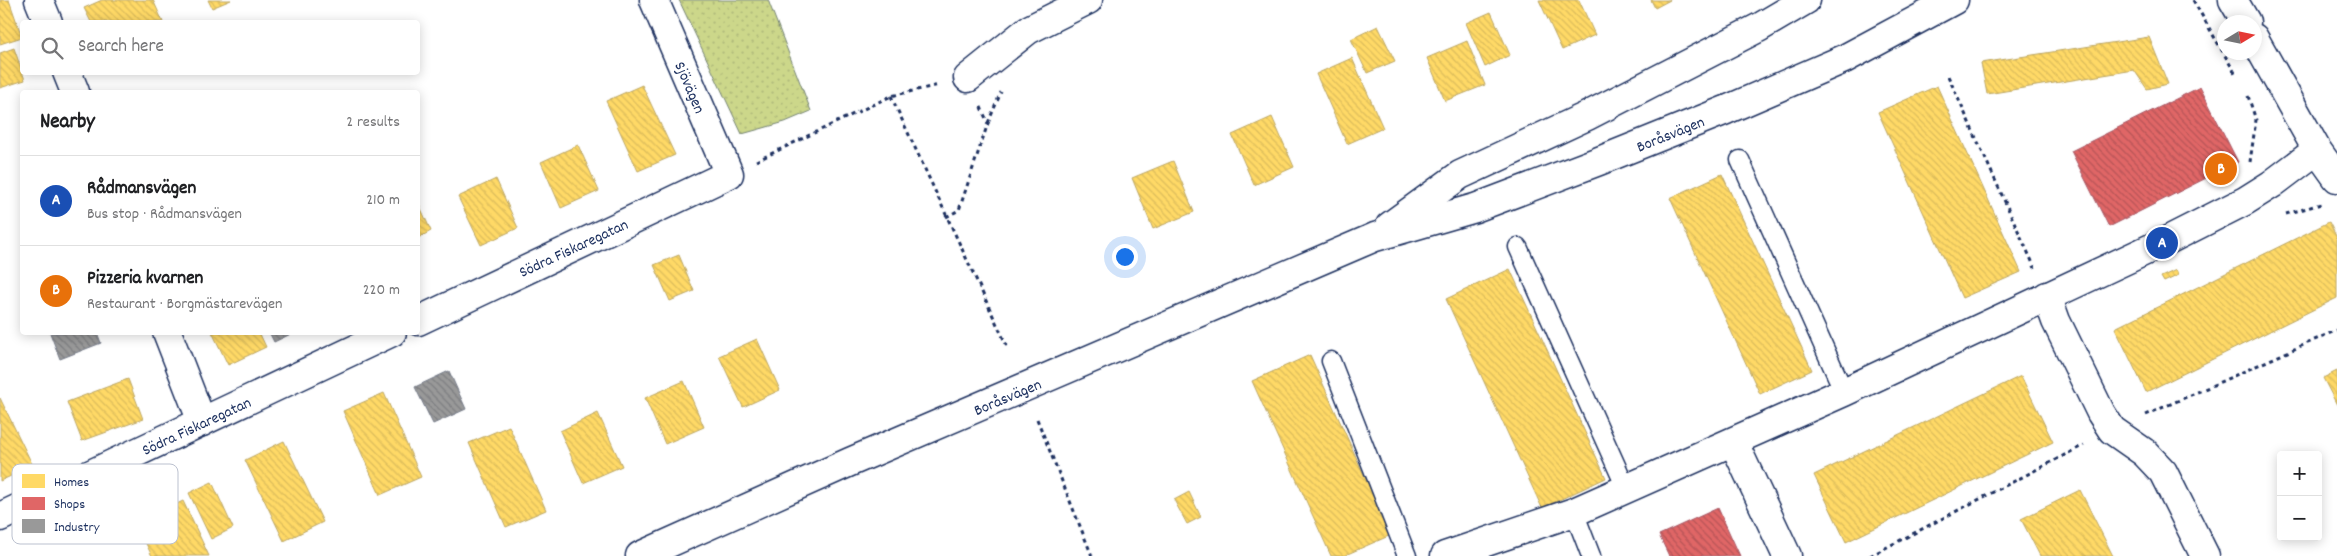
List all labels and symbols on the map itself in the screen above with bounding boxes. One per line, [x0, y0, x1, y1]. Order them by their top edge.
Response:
north arrow [2217, 15, 2262, 60]
street label: Sjövägen [667, 58, 710, 118]
street label: Boråsvägen [1633, 111, 1708, 159]
pin: B [2205, 150, 2237, 188]
street label: Södra Fiskaregatan [516, 214, 632, 285]
pin: A [2146, 224, 2178, 262]
your location [1112, 244, 1138, 270]
street label: Boråsvägen [971, 374, 1045, 423]
street label: Södra Fiskaregatan [139, 392, 255, 463]
legend [12, 464, 178, 544]
text: Homes [54, 473, 89, 493]
text: Shops [54, 495, 85, 515]
text: Industry [54, 518, 100, 538]

